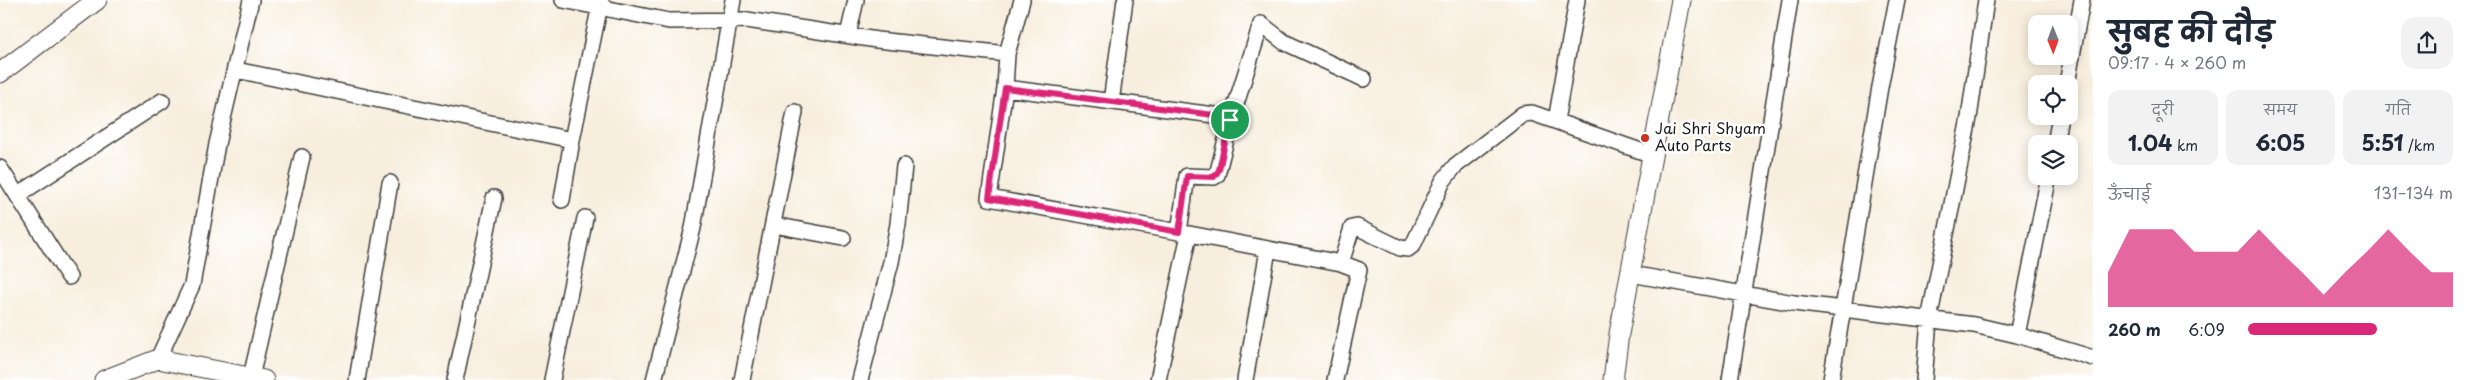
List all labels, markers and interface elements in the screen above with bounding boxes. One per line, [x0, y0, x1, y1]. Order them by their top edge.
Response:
text: सुबह की दौड़ [2108, 9, 2274, 52]
north arrow [2028, 15, 2078, 65]
map controls [2028, 15, 2078, 185]
button: share [2401, 17, 2453, 69]
text: 09:17 · 4 × 260 m [2108, 50, 2246, 74]
button: locate [2028, 75, 2078, 125]
pin [1209, 99, 1251, 141]
text: दूरी [2152, 99, 2174, 120]
text: समय [2264, 99, 2297, 120]
text: गति [2385, 99, 2411, 120]
icon: arrive [1216, 106, 1244, 134]
place label: Jai Shri Shyam Auto Parts [1655, 116, 1766, 156]
text: 1.04 [2128, 126, 2172, 158]
text: 6:05 [2256, 126, 2305, 158]
text: 5:51 [2361, 126, 2404, 158]
marker: Jai Shri Shyam Auto Parts [1639, 132, 1651, 144]
button: layers [2028, 135, 2078, 185]
text: km [2172, 135, 2198, 156]
text: /km [2404, 135, 2435, 156]
text: 131–134 m [2374, 180, 2453, 204]
text: ऊँचाई [2108, 181, 2151, 205]
text: 260 m [2108, 317, 2161, 341]
text: 6:09 [2188, 317, 2225, 341]

